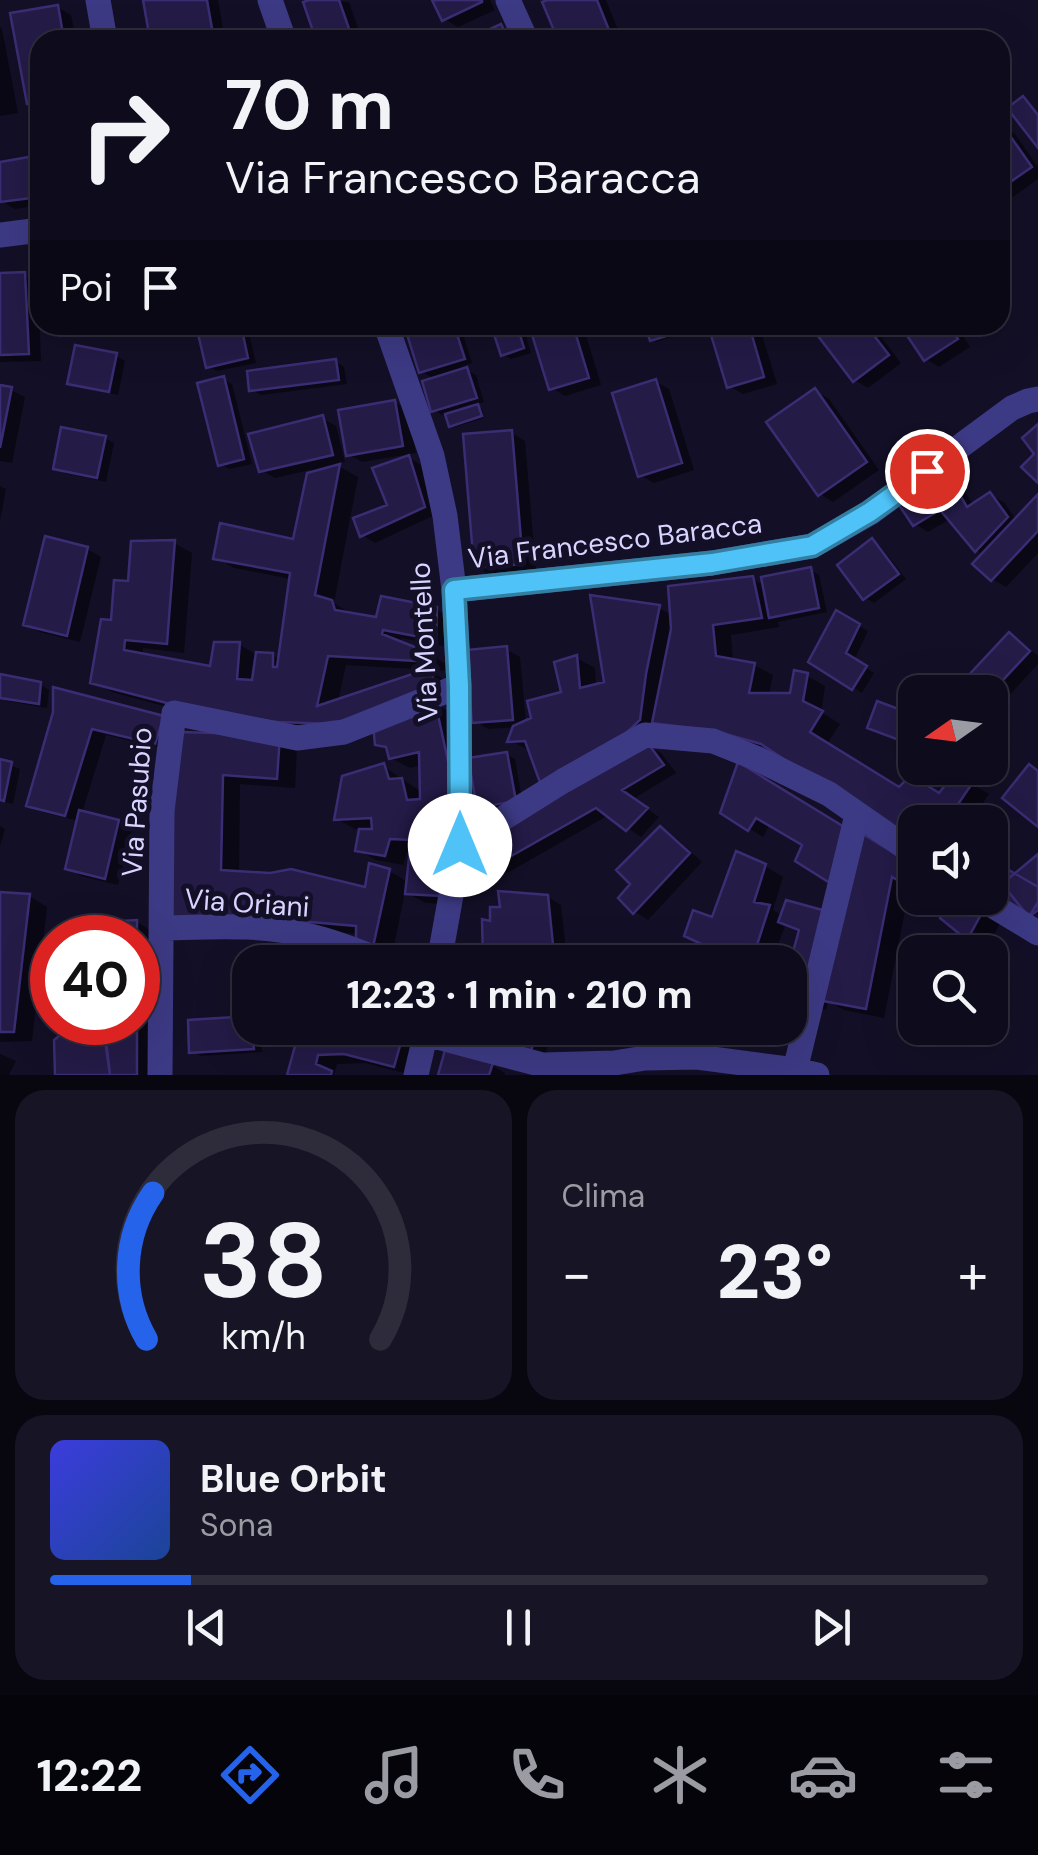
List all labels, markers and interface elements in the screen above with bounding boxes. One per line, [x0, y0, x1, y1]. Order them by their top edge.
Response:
text: 70 m [225, 60, 394, 151]
icon: right [60, 70, 190, 200]
text: Via Francesco Baracca [225, 148, 700, 207]
icon: arrive [133, 260, 188, 315]
text: Poi [60, 263, 113, 313]
pin [885, 429, 970, 514]
icon: arrive [900, 444, 955, 499]
street label: Via Francesco Baracca [466, 505, 764, 577]
street label: Via Montello [401, 561, 447, 723]
north arrow [898, 675, 1008, 785]
map controls [898, 675, 1008, 1045]
street label: Via Pasubio [113, 726, 161, 878]
position arrow [408, 793, 512, 897]
button: sound [898, 805, 1008, 915]
street label: Via Oriani [183, 880, 311, 926]
speed limit sign: 40 [30, 915, 160, 1045]
button: search [898, 935, 1008, 1045]
text: 12:23 · 1 min · 210 m [346, 970, 693, 1020]
text: Clima [562, 1175, 645, 1217]
text: 38 [199, 1194, 328, 1329]
text: 23° [717, 1224, 833, 1321]
text: − [562, 1238, 592, 1310]
text: + [958, 1238, 988, 1310]
text: km/h [221, 1314, 305, 1360]
text: Blue Orbit [200, 1454, 387, 1504]
text: Sona [200, 1504, 273, 1546]
icon: previous [179, 1600, 234, 1655]
icon: pause [491, 1600, 546, 1655]
icon: next [804, 1600, 859, 1655]
icon: directions [215, 1740, 285, 1810]
icon: music [359, 1740, 429, 1810]
icon: phone [502, 1740, 572, 1810]
icon: climate [645, 1740, 715, 1810]
icon: car [788, 1740, 858, 1810]
icon: filters [931, 1740, 1001, 1810]
text: 12:22 [37, 1746, 142, 1805]

